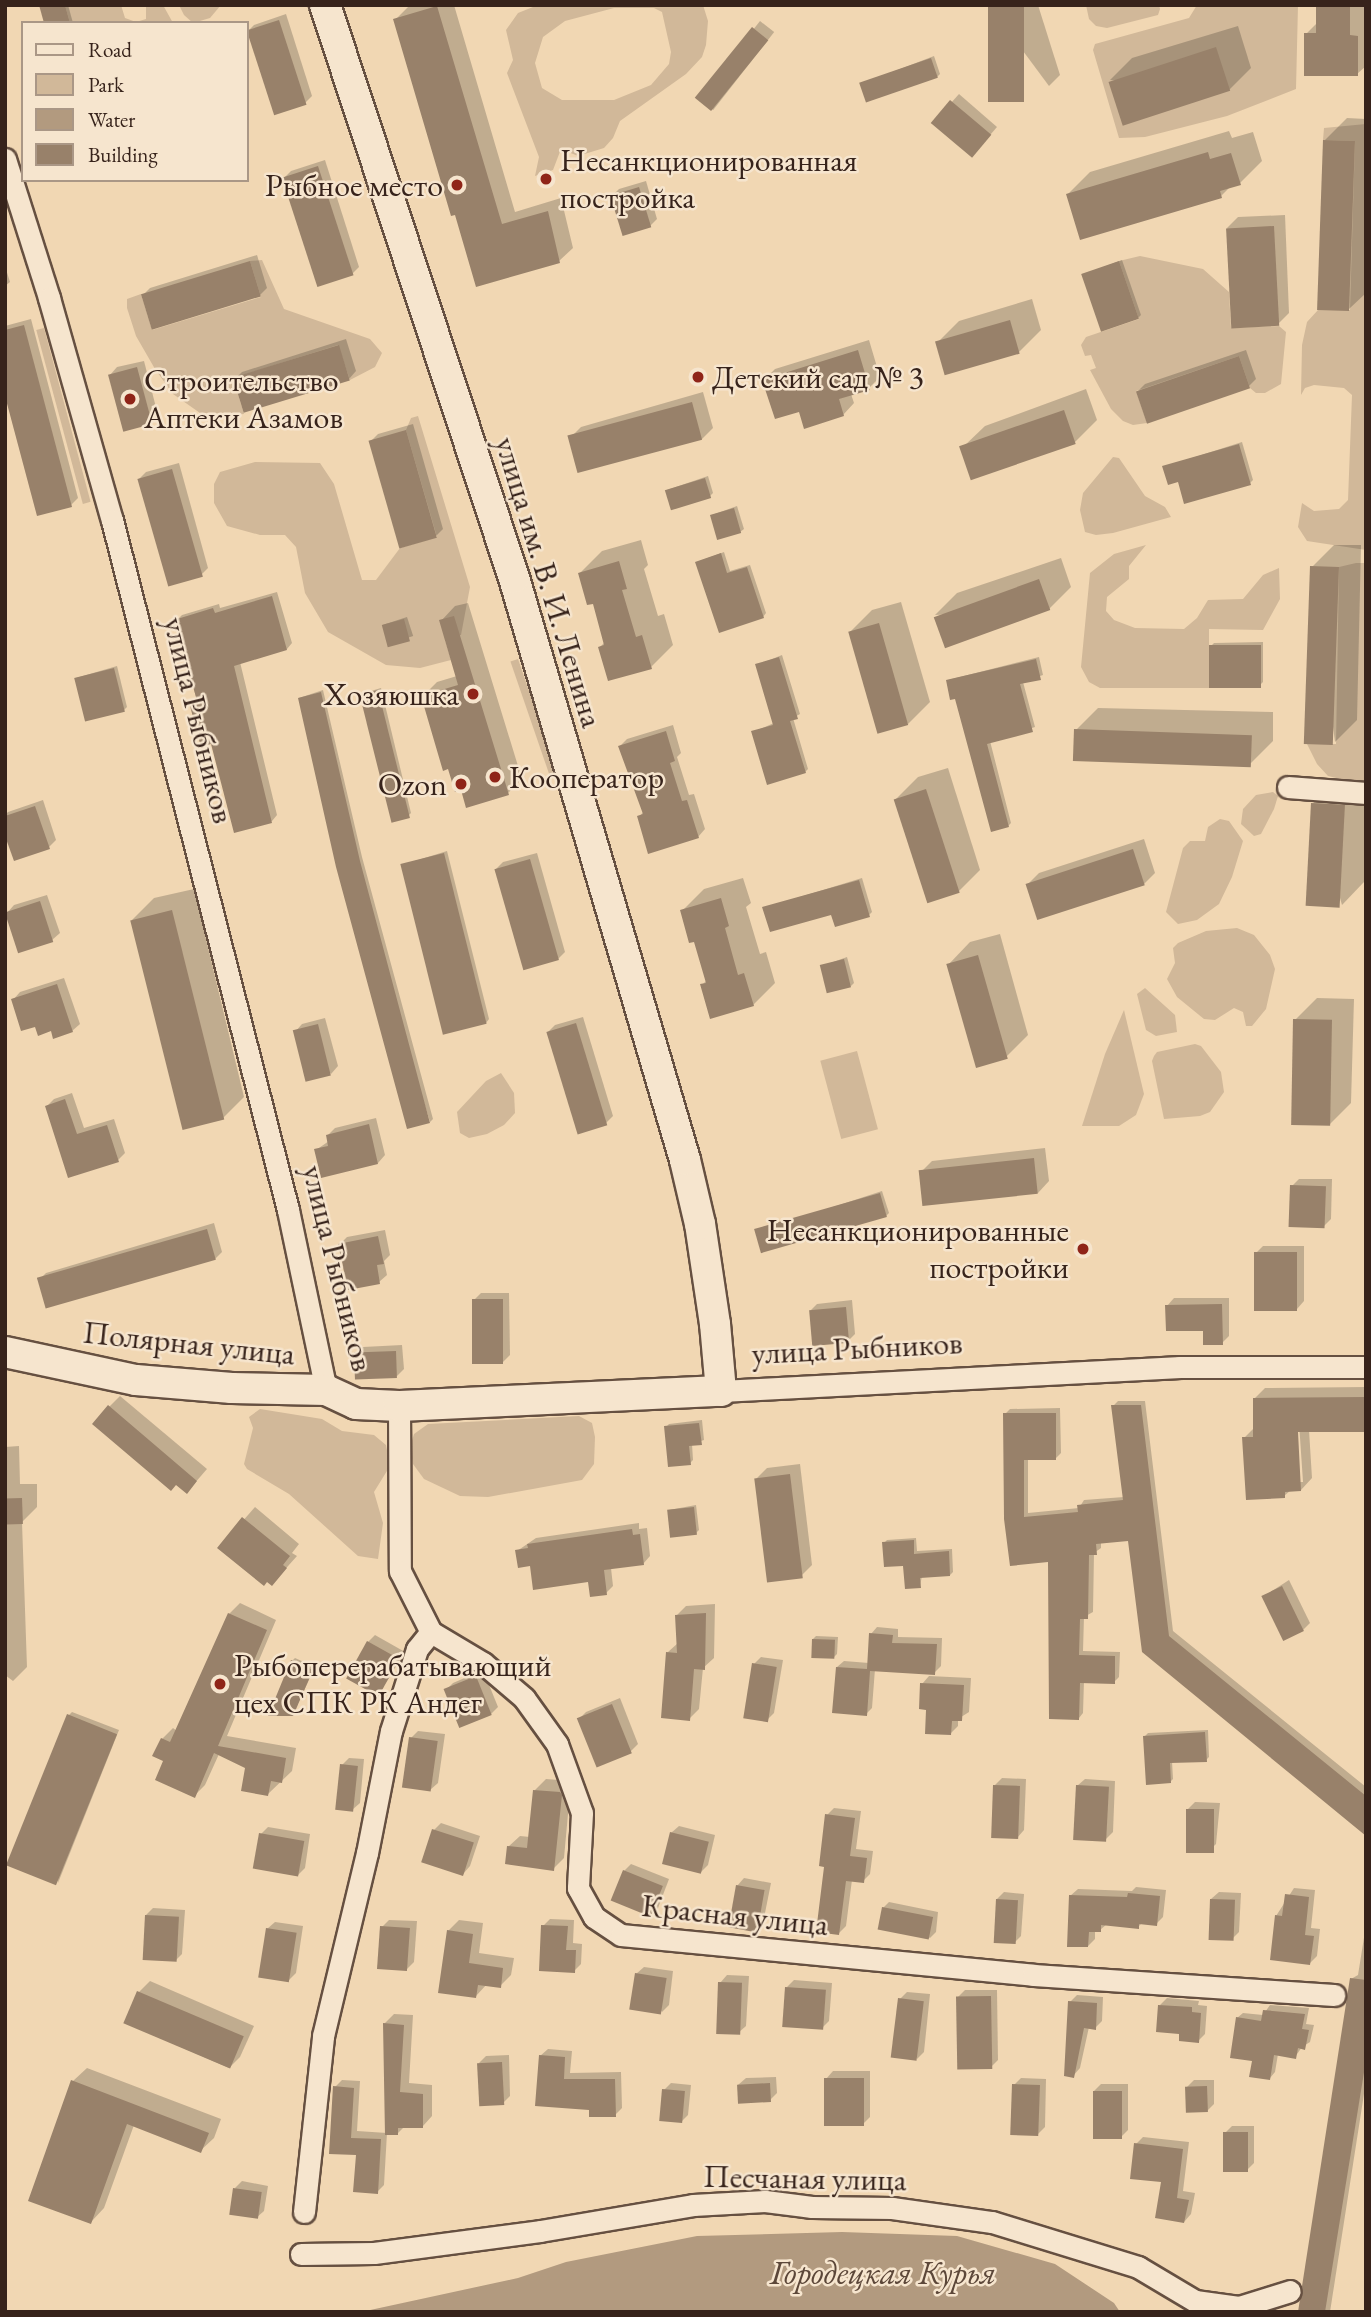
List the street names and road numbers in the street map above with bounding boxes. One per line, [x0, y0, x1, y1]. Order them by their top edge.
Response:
street label: улица им. В. И. Ленина [486, 432, 612, 732]
street label: улица Рыбников [155, 613, 243, 827]
street label: улица Рыбников [294, 1161, 382, 1375]
street label: Полярная улица [81, 1313, 297, 1373]
street label: улица Рыбников [751, 1323, 963, 1373]
street label: Красная улица [640, 1886, 830, 1944]
street label: Песчаная улица [703, 2157, 907, 2199]

